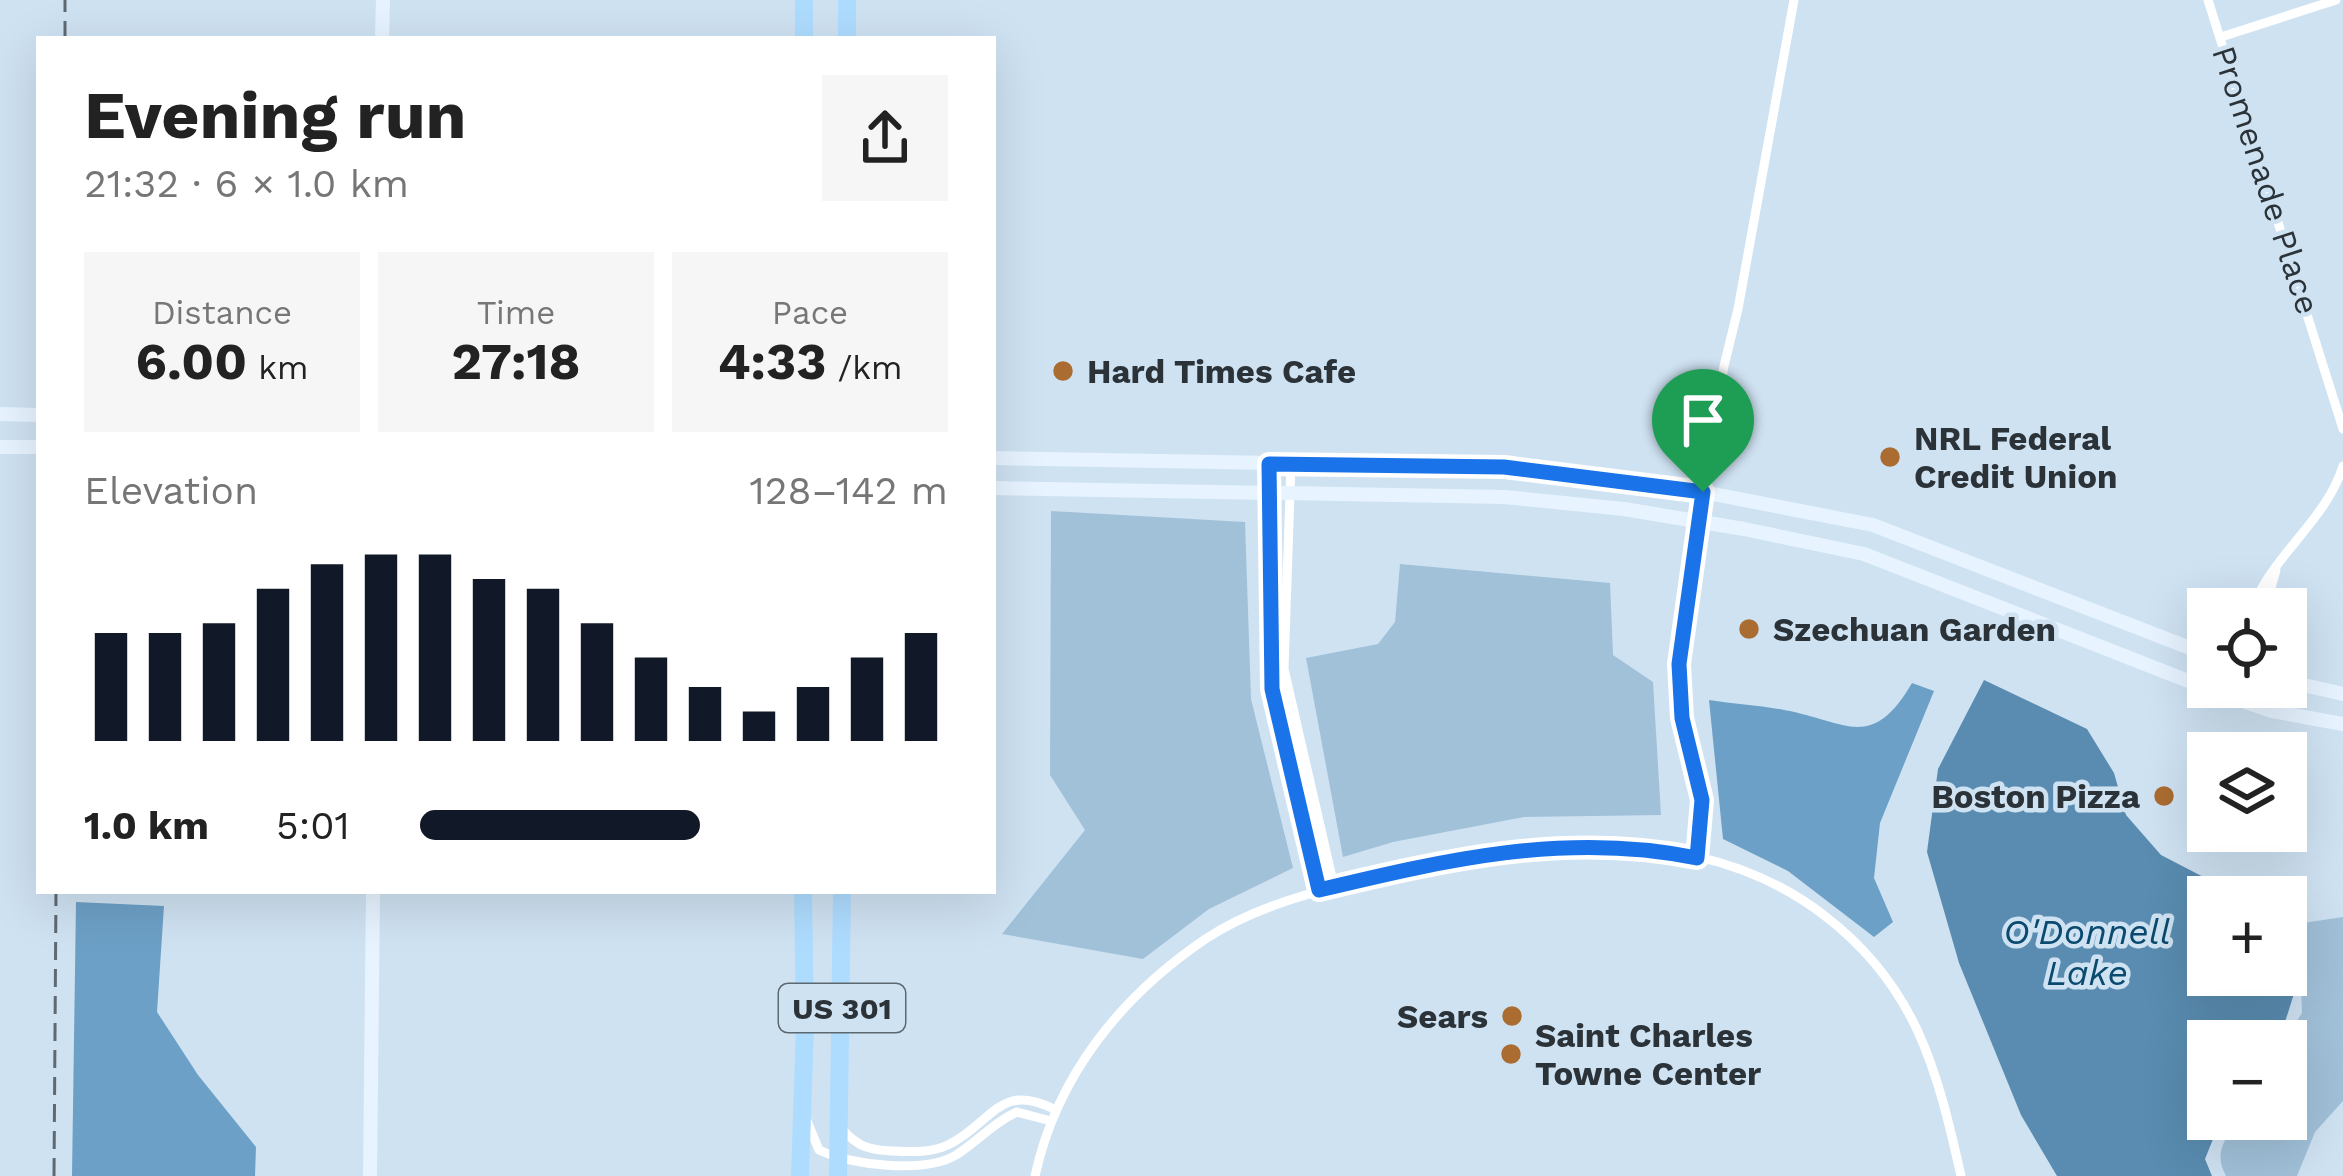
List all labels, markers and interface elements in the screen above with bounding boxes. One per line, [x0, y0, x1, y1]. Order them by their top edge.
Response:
street label: Promenade Place [2204, 41, 2328, 319]
button: share [822, 75, 948, 201]
text: Evening run [84, 77, 466, 154]
text: 21:32 · 6 × 1.0 km [84, 161, 409, 206]
text: Distance [152, 293, 292, 332]
text: Time [477, 293, 555, 332]
text: Pace [772, 293, 848, 332]
text: 6.00 [136, 332, 247, 391]
text: 27:18 [452, 332, 580, 391]
text: 4:33 [718, 332, 827, 391]
text: km [247, 348, 308, 387]
text: /km [827, 348, 902, 387]
place label: Hard Times Cafe [1087, 352, 1356, 391]
marker: Hard Times Cafe [1050, 358, 1076, 384]
pin [1652, 369, 1754, 492]
icon: arrive [1670, 387, 1736, 453]
place label: NRL Federal Credit Union [1914, 419, 2117, 496]
marker: NRL Federal Credit Union [1877, 444, 1903, 470]
text: Elevation [84, 468, 258, 513]
text: 128–142 m [749, 468, 948, 513]
map controls [2187, 588, 2307, 1140]
button: locate [2187, 588, 2307, 708]
place label: Szechuan Garden [1773, 610, 2056, 649]
marker: Szechuan Garden [1736, 616, 1762, 642]
button: layers [2187, 732, 2307, 852]
place label: Boston Pizza [1931, 777, 2140, 816]
marker: Boston Pizza [2151, 783, 2177, 809]
text: 1.0 km [84, 803, 209, 848]
text: 5:01 [276, 803, 350, 848]
button: + [2187, 876, 2307, 996]
water label: O'Donnell Lake [2003, 911, 2171, 994]
road number: US 301 [779, 984, 905, 1032]
place label: Sears [1397, 997, 1488, 1036]
marker: Sears [1499, 1003, 1525, 1029]
place label: Saint Charles Towne Center [1535, 1016, 1761, 1093]
button: − [2187, 1020, 2307, 1140]
marker: Saint Charles Towne Center [1498, 1041, 1524, 1067]

